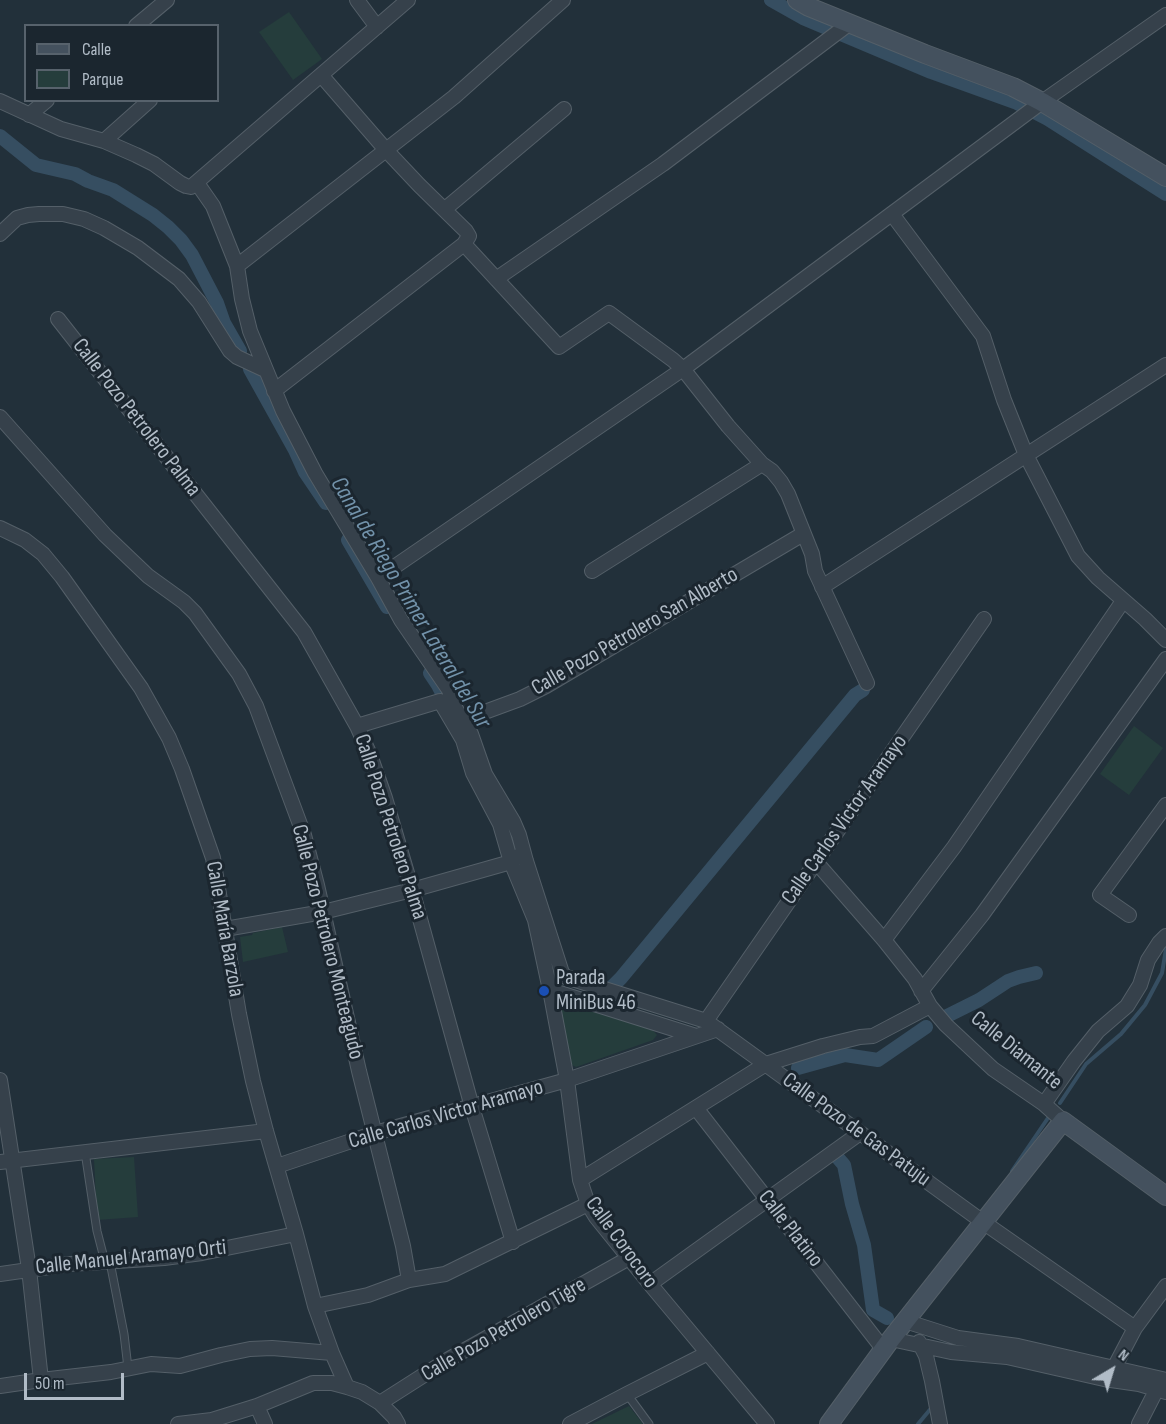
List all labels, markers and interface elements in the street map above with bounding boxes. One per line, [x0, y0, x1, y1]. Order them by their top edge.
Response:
legend [24, 24, 219, 102]
text: Calle [82, 39, 111, 60]
text: Parque [82, 69, 123, 90]
street label: Calle Pozo Petrolero Palma [66, 334, 206, 502]
water label: Canal de Riego Primer Lateral del Sur [323, 472, 497, 734]
street label: Calle Pozo Petrolero San Alberto [527, 562, 743, 702]
street label: Calle Carlos Victor Aramayo [776, 730, 914, 910]
street label: Calle Pozo Petrolero Palma [348, 731, 432, 923]
street label: Calle Pozo Petrolero Monteagudo [285, 822, 369, 1062]
street label: Calle María Barzola [199, 859, 249, 999]
place label: Parada MiniBus 46 [556, 965, 636, 1016]
marker: Parada MiniBus 46 [537, 984, 551, 998]
street label: Calle Diamante [965, 1006, 1067, 1096]
street label: Calle Pozo de Gas Patuju [777, 1067, 935, 1193]
street label: Calle Carlos Victor Aramayo [346, 1075, 546, 1155]
street label: Calle Platino [752, 1185, 828, 1273]
street label: Calle Corocoro [579, 1192, 663, 1294]
street label: Calle Manuel Aramayo Orti [34, 1235, 228, 1281]
street label: Calle Pozo Petrolero Tigre [417, 1272, 591, 1388]
north arrow [1082, 1340, 1142, 1400]
text: N [1114, 1345, 1133, 1366]
scale bar [27, 1361, 128, 1399]
text: 50 m [35, 1373, 65, 1394]

